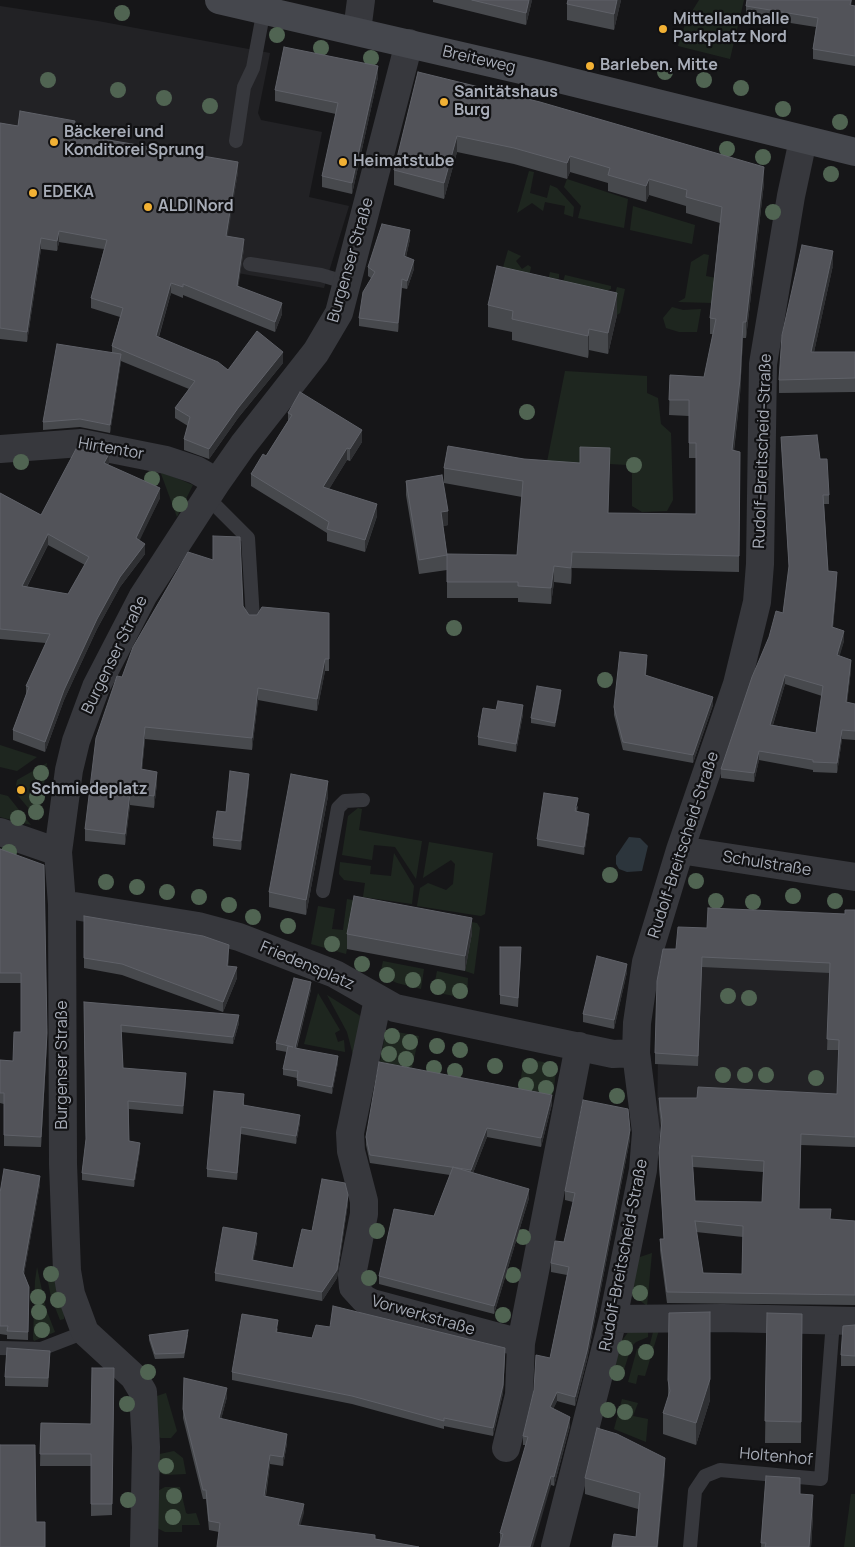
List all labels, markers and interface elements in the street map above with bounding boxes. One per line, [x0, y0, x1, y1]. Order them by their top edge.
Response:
place label: Mittellandhalle Parkplatz Nord [673, 10, 789, 48]
marker: Mittellandhalle Parkplatz Nord [657, 23, 669, 35]
street label: Breiteweg [441, 42, 517, 78]
place label: Barleben, Mitte [600, 56, 718, 76]
marker: Barleben, Mitte [584, 60, 596, 72]
place label: Sanitätshaus Burg [454, 83, 558, 121]
marker: Sanitätshaus Burg [438, 96, 450, 108]
place label: Bäckerei und Konditorei Sprung [64, 123, 204, 161]
marker: Bäckerei und Konditorei Sprung [48, 136, 60, 148]
place label: Heimatstube [353, 152, 454, 172]
marker: Heimatstube [337, 156, 349, 168]
place label: EDEKA [43, 183, 94, 203]
marker: EDEKA [27, 187, 39, 199]
street label: Burgenser Straße [324, 195, 378, 325]
place label: ALDI Nord [158, 197, 234, 217]
marker: ALDI Nord [142, 201, 154, 213]
street label: Rudolf-Breitscheid-Straße [750, 353, 776, 549]
street label: Hirtentor [77, 434, 145, 464]
street label: Burgenser Straße [78, 593, 152, 717]
street label: Rudolf-Breitscheid-Straße [645, 749, 723, 941]
place label: Schmiedeplatz [31, 780, 148, 800]
marker: Schmiedeplatz [15, 784, 27, 796]
street label: Schulstraße [721, 848, 813, 880]
street label: Friedensplatz [257, 938, 357, 994]
street label: Burgenser Straße [53, 1000, 73, 1130]
street label: Rudolf-Breitscheid-Straße [596, 1157, 652, 1353]
street label: Vorwerkstraße [369, 1292, 477, 1340]
street label: Holtenhof [739, 1444, 813, 1470]

